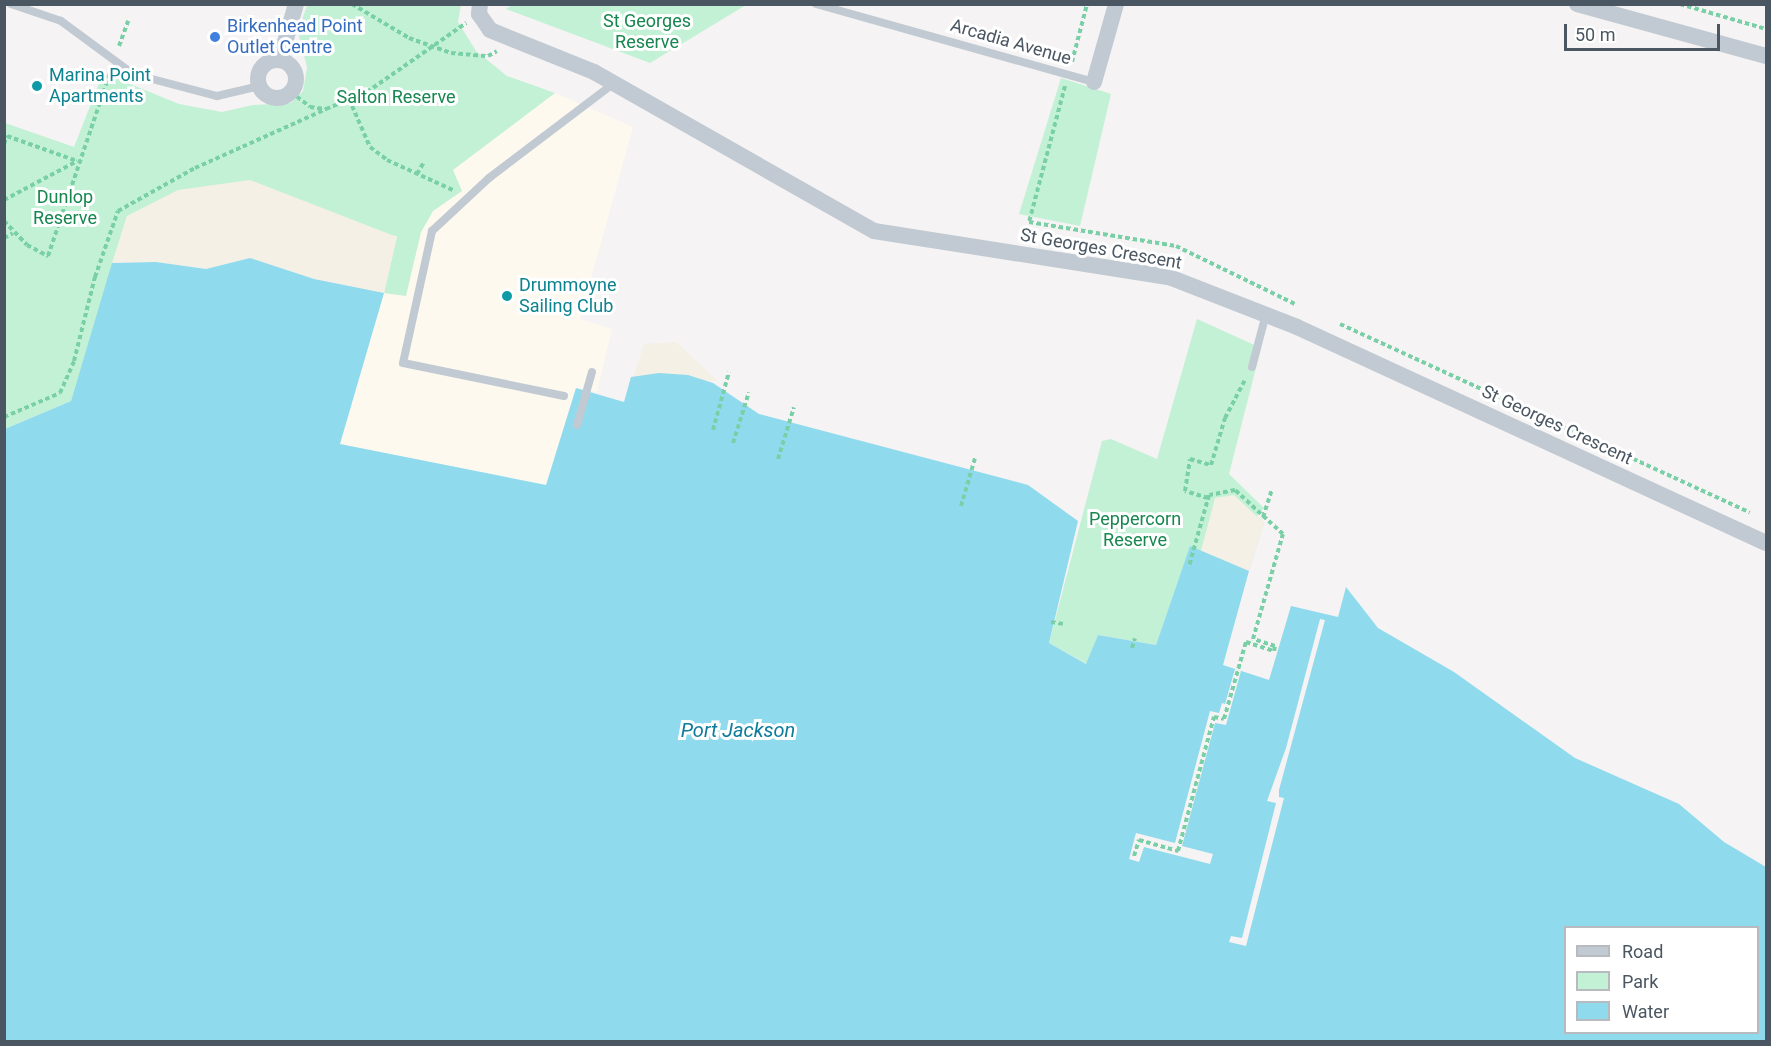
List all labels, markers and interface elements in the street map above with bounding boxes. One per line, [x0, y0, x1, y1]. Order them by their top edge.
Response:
park label: St Georges Reserve [603, 11, 691, 54]
scale bar [1567, 12, 1723, 50]
street label: Arcadia Avenue [948, 14, 1074, 70]
place label: Birkenhead Point Outlet Centre [227, 16, 363, 58]
text: 50 m [1575, 24, 1615, 45]
marker: Birkenhead Point Outlet Centre [208, 30, 222, 44]
place label: Marina Point Apartments [49, 65, 151, 107]
marker: Marina Point Apartments [30, 79, 44, 93]
park label: Salton Reserve [336, 86, 456, 108]
park label: Dunlop Reserve [33, 187, 97, 230]
street label: St Georges Crescent [1019, 224, 1183, 274]
place label: Drummoyne Sailing Club [519, 275, 617, 318]
marker: Drummoyne Sailing Club [500, 289, 514, 303]
street label: St Georges Crescent [1478, 381, 1636, 469]
park label: Peppercorn Reserve [1089, 509, 1181, 552]
water label: Port Jackson [681, 718, 795, 742]
legend [1564, 926, 1759, 1034]
text: Road [1622, 941, 1663, 962]
text: Park [1622, 971, 1658, 992]
text: Water [1622, 1001, 1669, 1022]

